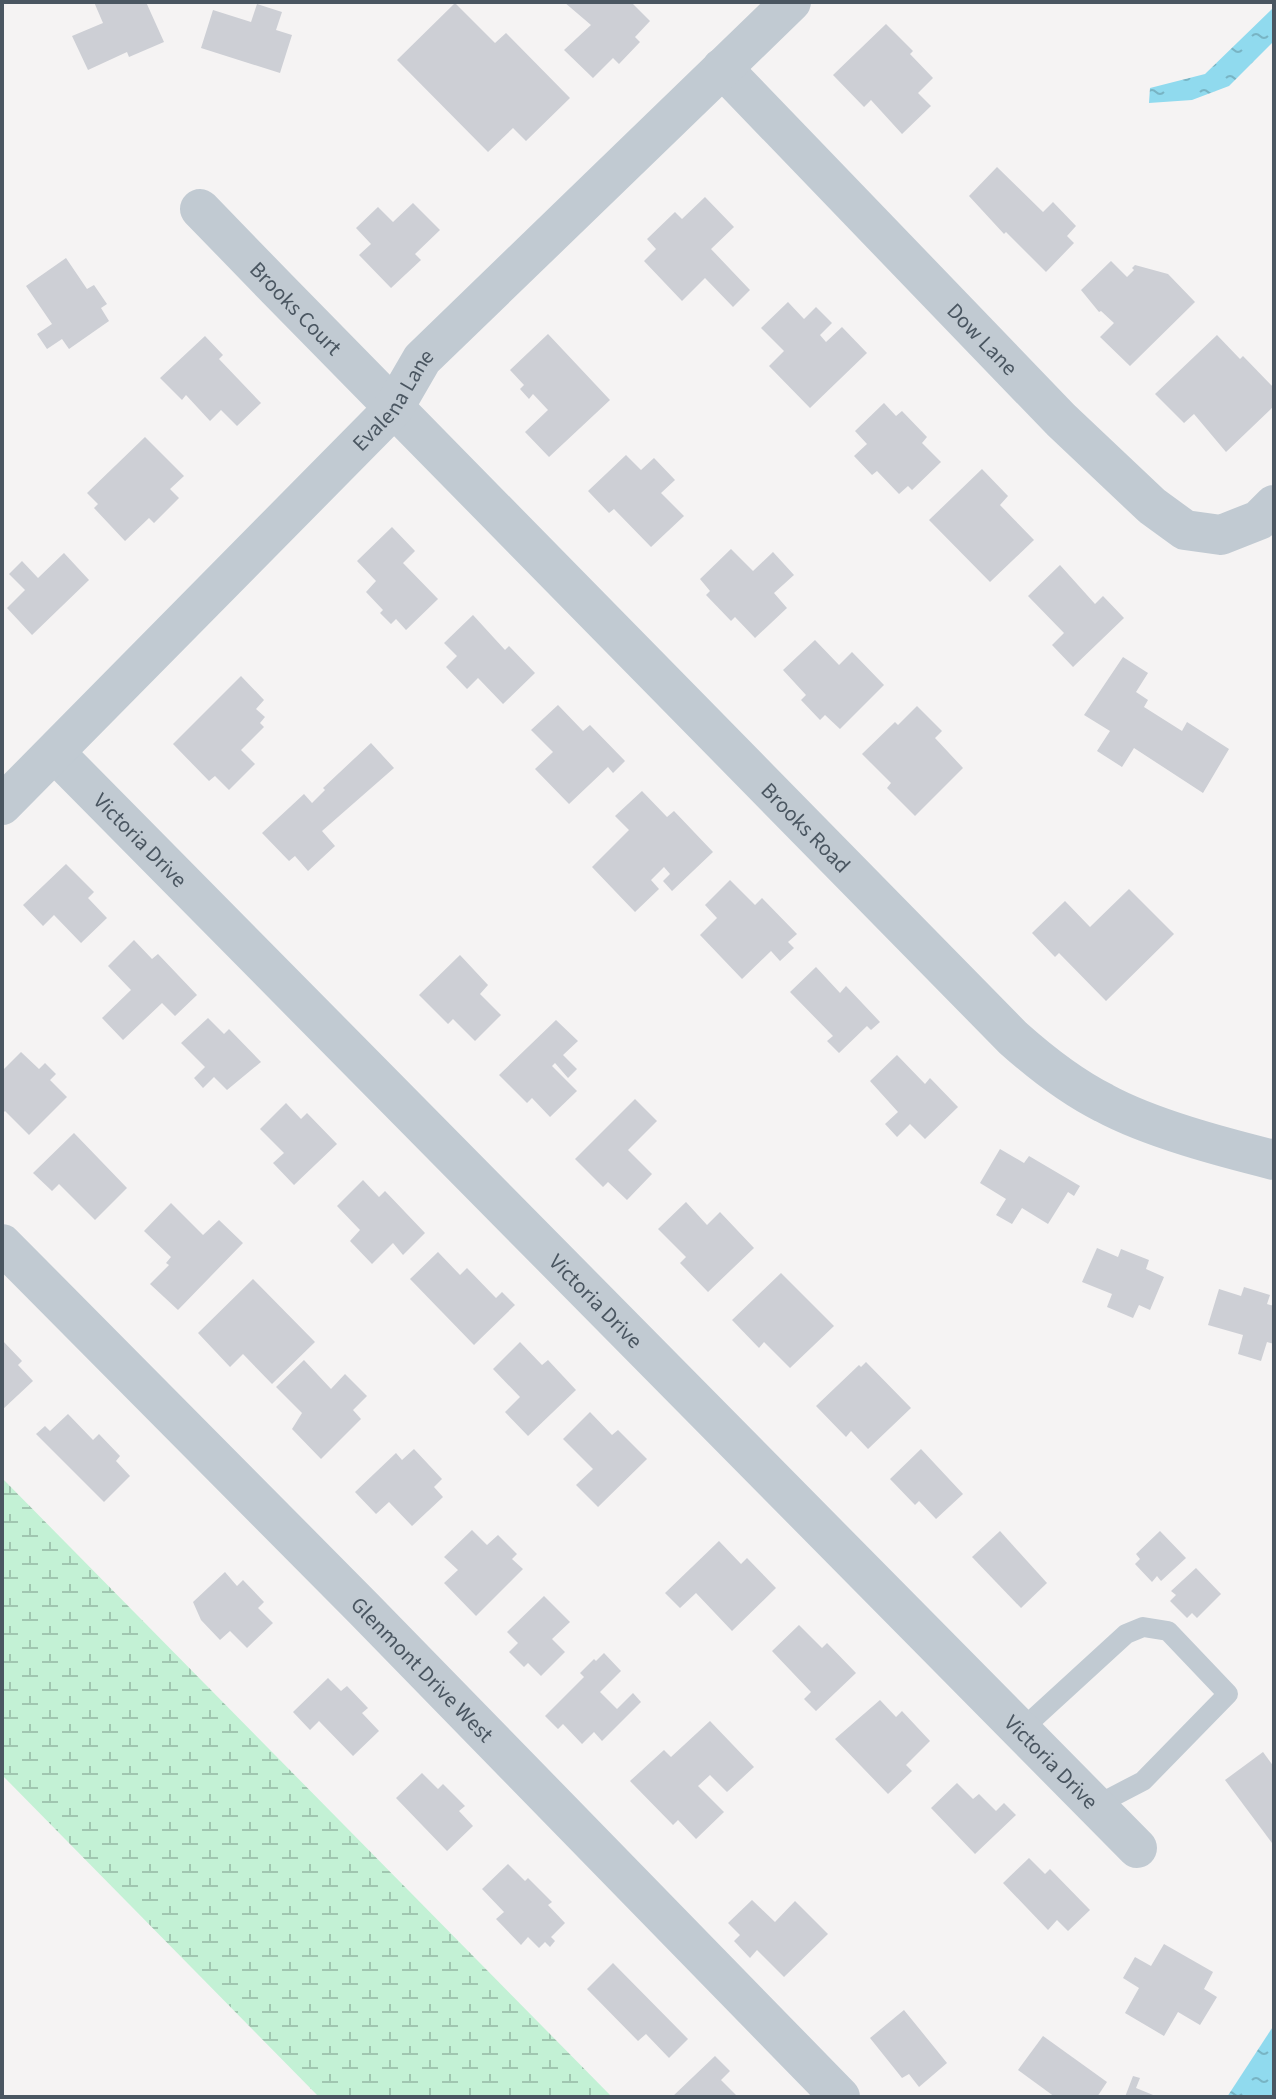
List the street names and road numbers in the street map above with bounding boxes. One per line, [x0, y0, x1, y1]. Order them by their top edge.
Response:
street label: Brooks Court [242, 254, 349, 363]
street label: Dow Lane [939, 296, 1025, 383]
street label: Evalena Lane [345, 341, 441, 459]
street label: Brooks Road [753, 775, 858, 881]
street label: Victoria Drive [86, 786, 194, 895]
street label: Victoria Drive [541, 1247, 650, 1356]
street label: Glenmont Drive West [343, 1590, 501, 1750]
street label: Victoria Drive [997, 1708, 1105, 1817]

